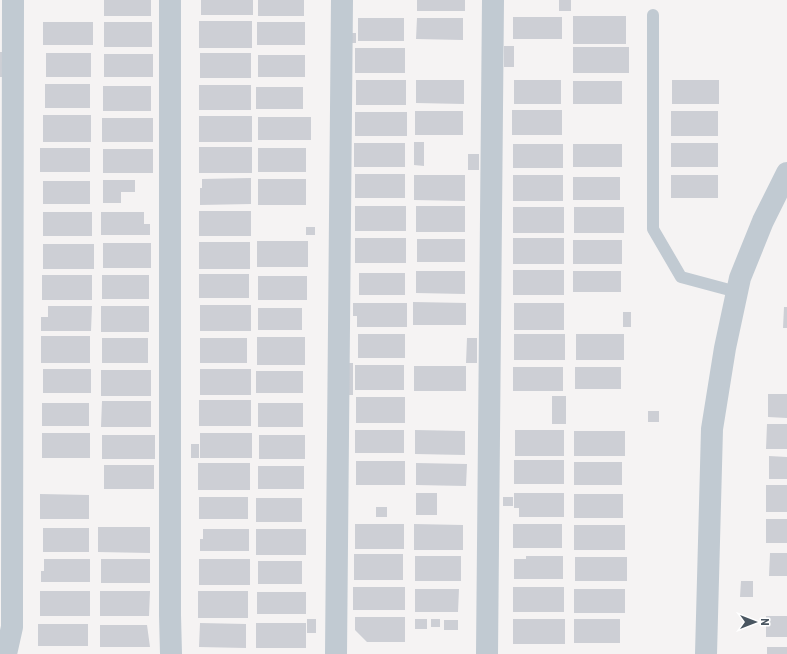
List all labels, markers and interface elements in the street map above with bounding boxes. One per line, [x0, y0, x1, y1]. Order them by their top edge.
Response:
north arrow [735, 602, 775, 642]
text: N [759, 618, 772, 626]

